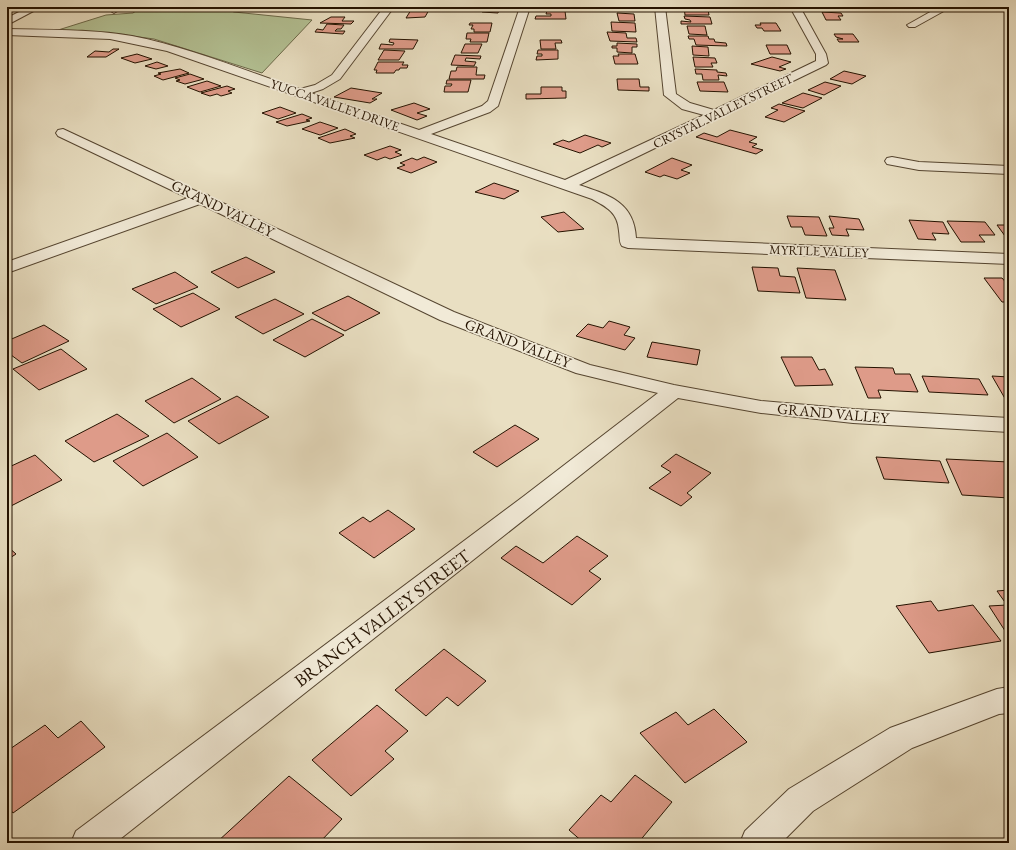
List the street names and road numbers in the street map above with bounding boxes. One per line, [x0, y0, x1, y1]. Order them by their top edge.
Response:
street label: CRYSTAL VALLEY STREET [650, 70, 796, 152]
street label: YUCCA VALLEY DRIVE [268, 75, 402, 135]
street label: GRAND VALLEY [169, 175, 279, 242]
street label: MYRTLE VALLEY [769, 241, 870, 261]
street label: GRAND VALLEY [462, 314, 575, 372]
street label: GRAND VALLEY [776, 399, 891, 427]
street label: BRANCH VALLEY STREET [289, 544, 475, 692]

